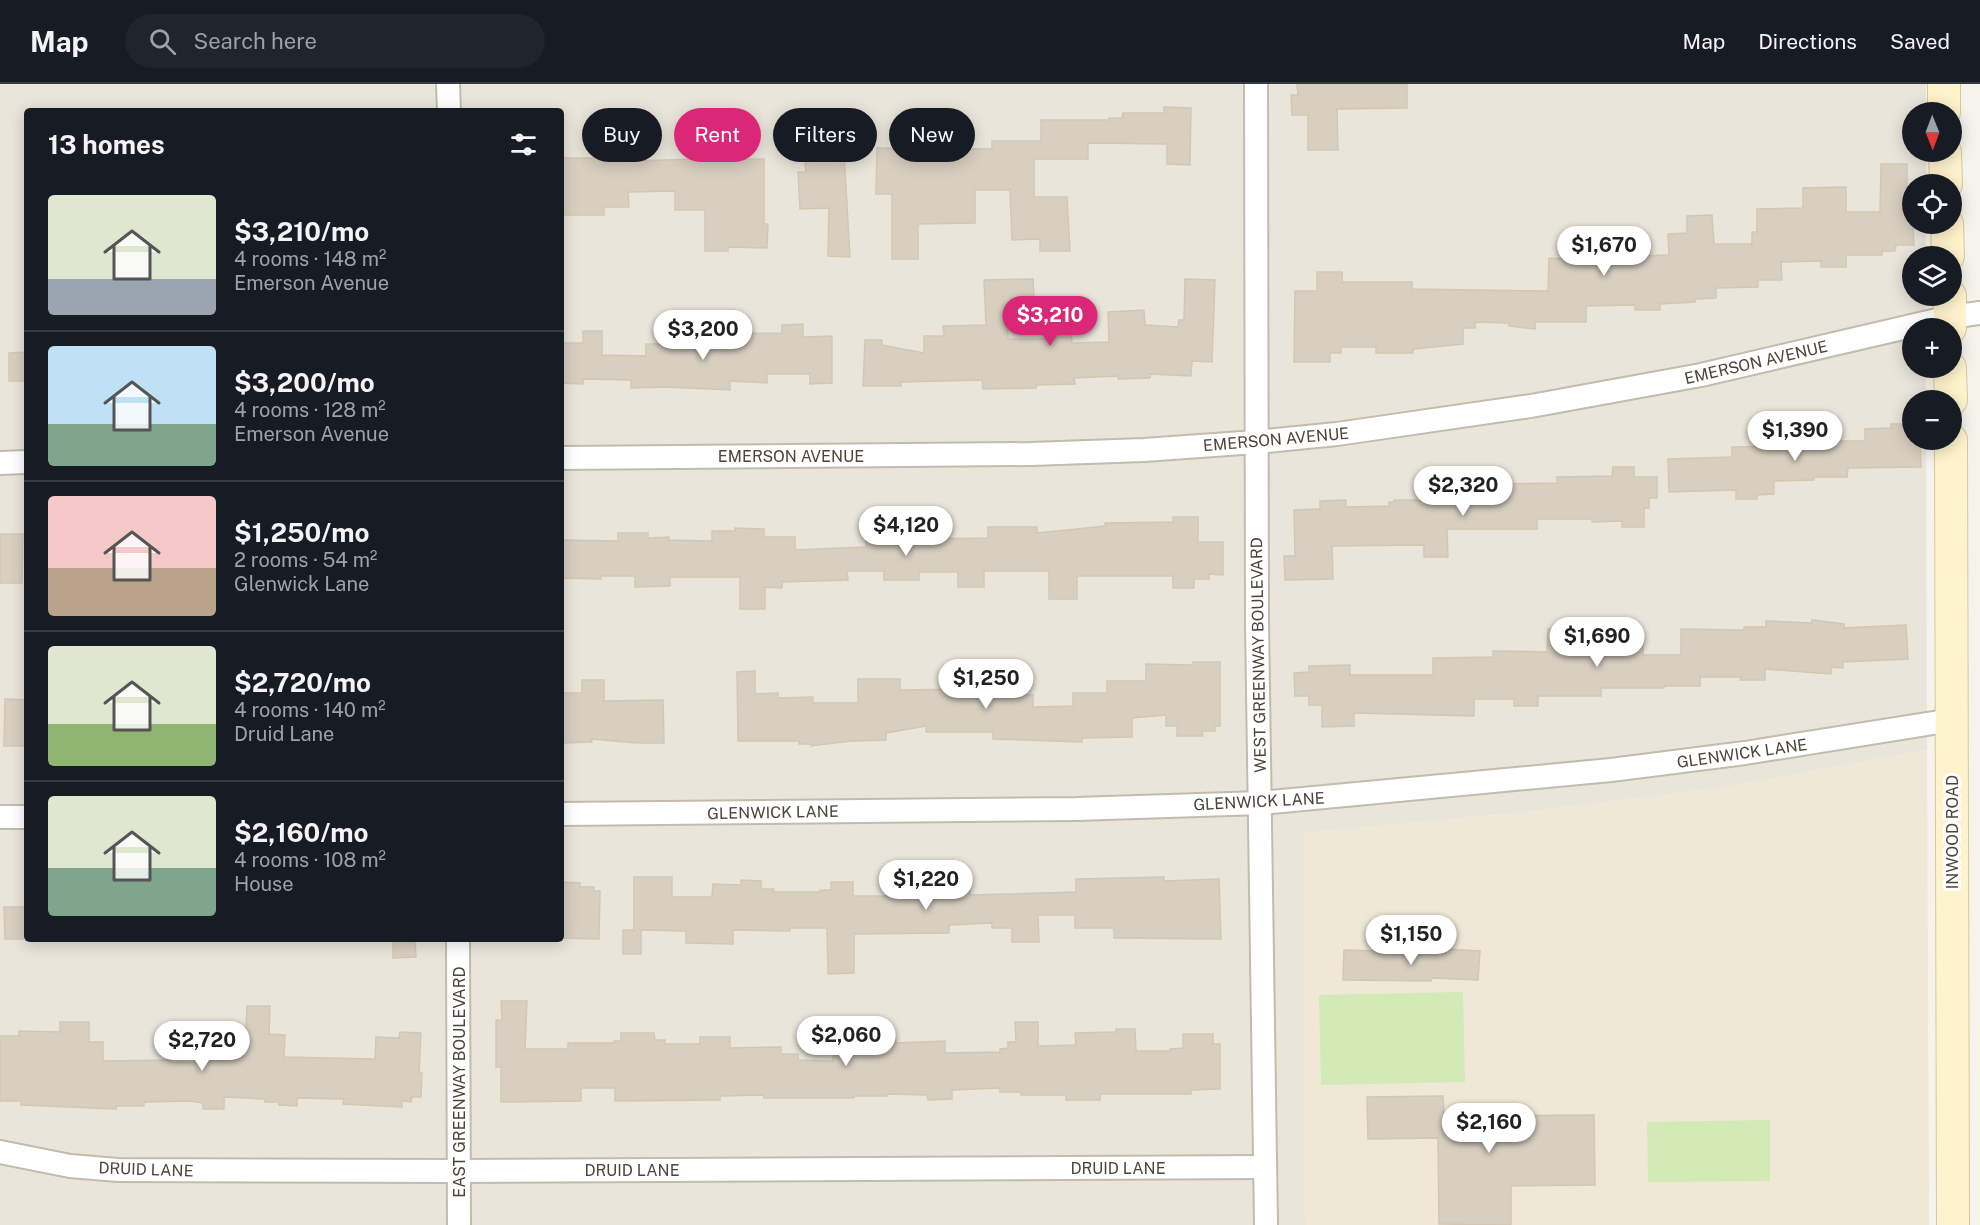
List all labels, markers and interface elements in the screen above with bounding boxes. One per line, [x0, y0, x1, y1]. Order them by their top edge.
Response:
search box [125, 14, 545, 68]
text: Map [30, 25, 89, 58]
icon: search [146, 25, 179, 58]
text: Search here [194, 28, 317, 54]
text: Map [1683, 29, 1725, 54]
text: Directions [1758, 29, 1857, 54]
text: Saved [1890, 29, 1950, 54]
north arrow [1902, 102, 1962, 162]
map controls [1902, 102, 1962, 450]
chip: Buy [582, 108, 662, 162]
chip: Rent [674, 108, 761, 162]
chip: Filters [773, 108, 877, 162]
chip: New [889, 108, 975, 162]
icon: filters [507, 128, 540, 161]
text: 13 homes [48, 129, 165, 160]
button: locate [1902, 174, 1962, 234]
text: $3,210/mo [234, 216, 369, 247]
icon: home [96, 219, 168, 291]
pin: $1,670 [1555, 226, 1653, 277]
text: $1,670 [1571, 233, 1637, 257]
button: layers [1902, 246, 1962, 306]
text: 4 rooms · 148 m² [234, 247, 386, 271]
text: Emerson Avenue [234, 271, 389, 295]
pin: $3,210 [1001, 296, 1099, 347]
text: $3,210 [1017, 303, 1084, 327]
pin: $3,200 [654, 310, 752, 361]
text: $3,200 [667, 317, 739, 341]
button: + [1902, 318, 1962, 378]
street label: EMERSON AVENUE [1683, 337, 1830, 388]
text: $3,200/mo [234, 367, 375, 398]
icon: home [96, 370, 168, 442]
button: − [1902, 390, 1962, 450]
text: 4 rooms · 128 m² [234, 398, 386, 422]
pin: $1,390 [1746, 411, 1844, 462]
text: $1,390 [1762, 418, 1828, 442]
text: Emerson Avenue [234, 422, 389, 446]
street label: EMERSON AVENUE [1202, 424, 1350, 455]
street label: EMERSON AVENUE [718, 447, 864, 466]
pin: $2,320 [1414, 466, 1512, 517]
text: $2,320 [1428, 473, 1498, 497]
pin: $4,120 [857, 506, 955, 557]
text: $4,120 [873, 513, 939, 537]
text: $1,250/mo [234, 517, 370, 548]
icon: home [96, 520, 168, 592]
street label: WEST GREENWAY BOULEVARD [1247, 537, 1270, 773]
text: 2 rooms · 54 m² [234, 548, 377, 572]
text: Glenwick Lane [234, 572, 369, 596]
pin: $1,690 [1548, 617, 1646, 668]
text: $1,690 [1564, 624, 1630, 648]
pin: $1,250 [937, 659, 1035, 710]
text: $1,250 [952, 666, 1020, 690]
text: $2,720/mo [234, 667, 371, 698]
icon: home [96, 670, 168, 742]
text: 4 rooms · 140 m² [234, 698, 386, 722]
text: Druid Lane [234, 722, 334, 746]
street label: GLENWICK LANE [1676, 735, 1809, 772]
street label: INWOOD ROAD [1943, 775, 1962, 889]
street label: GLENWICK LANE [1193, 789, 1325, 814]
street label: GLENWICK LANE [707, 802, 839, 823]
text: $2,160/mo [234, 817, 369, 848]
icon: home [96, 820, 168, 892]
text: 4 rooms · 108 m² [234, 848, 386, 872]
pin: $1,220 [877, 860, 975, 911]
text: $1,220 [893, 867, 959, 891]
text: House [234, 872, 294, 896]
pin: $1,150 [1362, 915, 1460, 966]
text: $1,150 [1380, 922, 1442, 946]
street label: EAST GREENWAY BOULEVARD [450, 966, 469, 1198]
pin: $2,060 [797, 1016, 895, 1067]
pin: $2,720 [153, 1021, 251, 1072]
text: $2,060 [811, 1023, 881, 1047]
text: $2,720 [168, 1028, 236, 1052]
pin: $2,160 [1440, 1103, 1538, 1154]
text: $2,160 [1456, 1110, 1522, 1134]
street label: DRUID LANE [98, 1158, 194, 1181]
street label: DRUID LANE [1070, 1159, 1166, 1178]
street label: DRUID LANE [584, 1161, 680, 1180]

